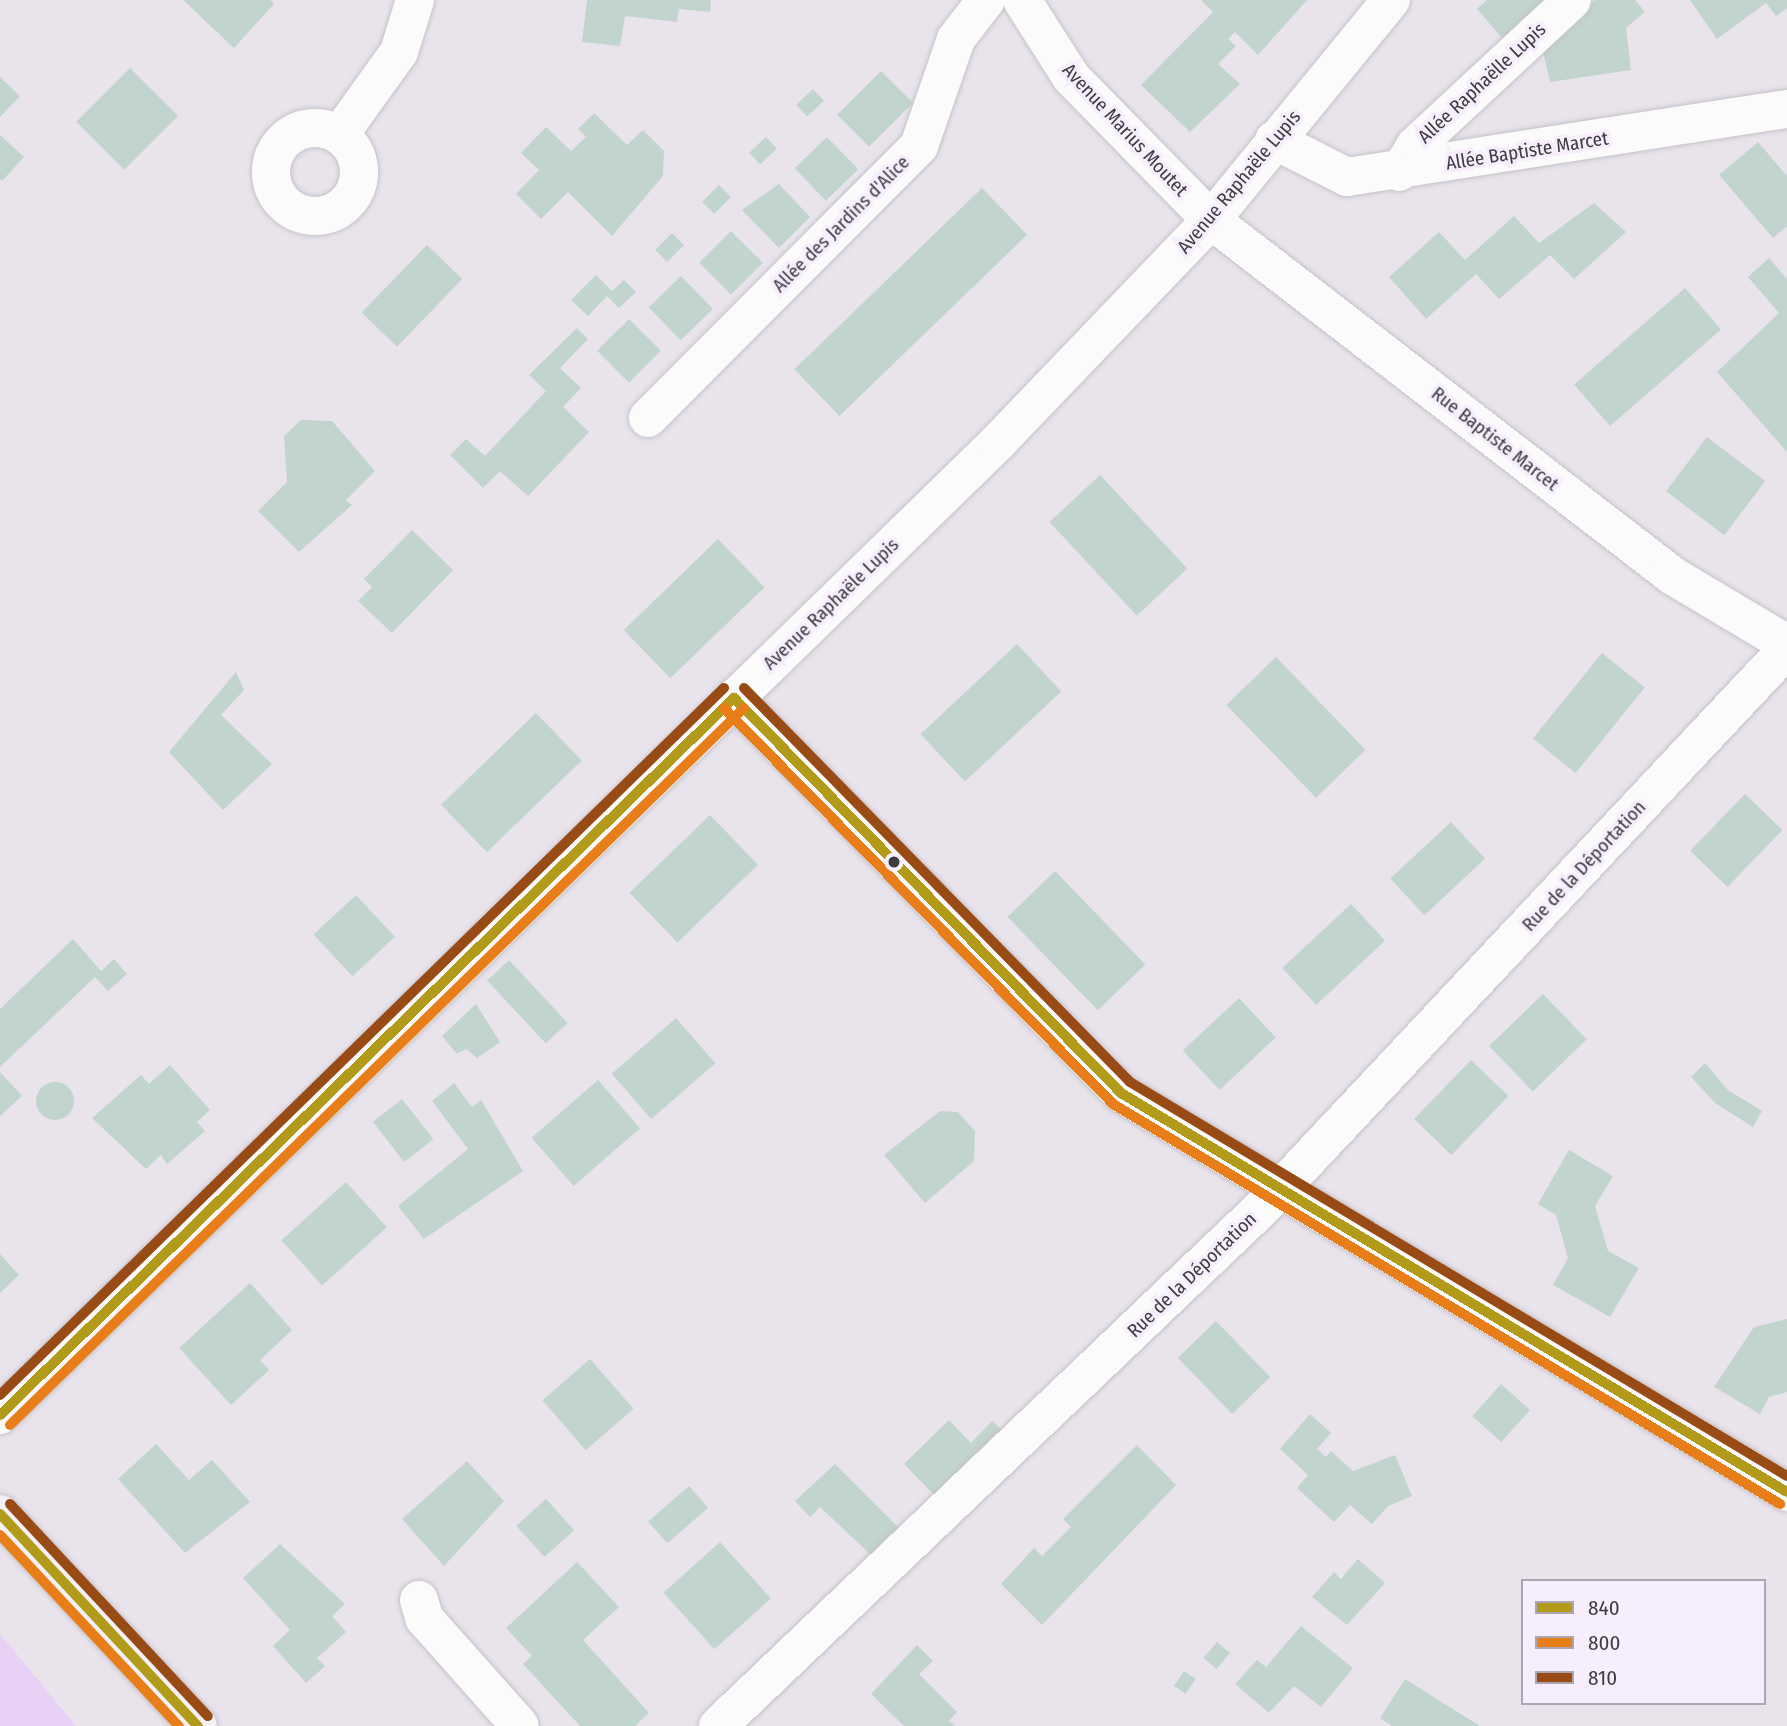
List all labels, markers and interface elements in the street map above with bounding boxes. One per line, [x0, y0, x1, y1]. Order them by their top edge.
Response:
street label: Allée Raphaëlle Lupis [1413, 18, 1551, 148]
street label: Avenue Marius Moutet [1058, 59, 1192, 201]
street label: Avenue Raphaële Lupis [1173, 106, 1305, 258]
street label: Allée Baptiste Marcet [1444, 127, 1610, 175]
street label: Allée des Jardins d'Alice [768, 151, 914, 297]
street label: Rue Baptiste Marcet [1427, 382, 1563, 496]
street label: Avenue Raphaële Lupis [758, 533, 904, 675]
street label: Rue de la Déportation [1518, 796, 1650, 936]
unlabelled marker [887, 855, 901, 869]
street label: Rue de la Déportation [1123, 1208, 1261, 1342]
legend [1521, 1579, 1766, 1705]
text: 840 [1588, 1595, 1620, 1621]
text: 800 [1588, 1630, 1620, 1656]
text: 810 [1588, 1665, 1617, 1691]

